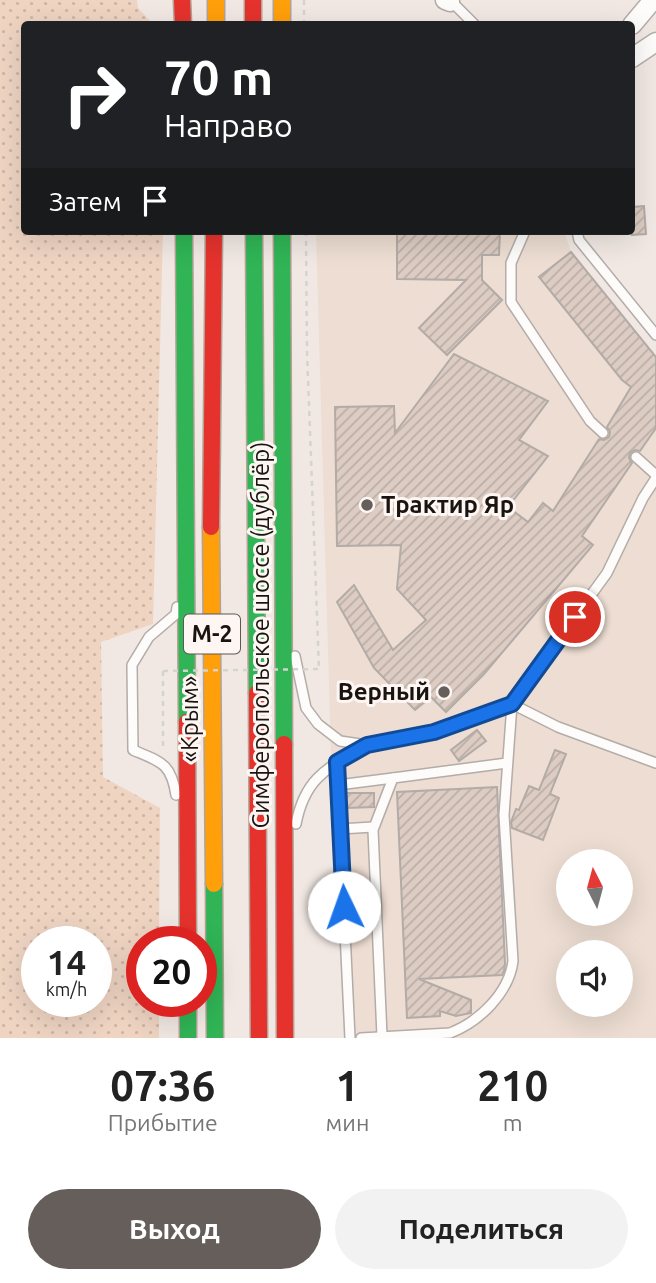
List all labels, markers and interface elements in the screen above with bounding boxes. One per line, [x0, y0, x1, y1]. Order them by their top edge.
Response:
icon: right [49, 49, 140, 140]
text: 70 m [164, 49, 273, 104]
text: Направо [164, 107, 293, 143]
icon: arrive [136, 182, 174, 220]
text: Затем [49, 187, 122, 216]
street label: Симферопольское шоссе (дублёр) [247, 442, 274, 828]
place label: Трактир Яр [381, 491, 514, 518]
marker: Трактир Яр [359, 497, 375, 513]
pin [545, 587, 605, 647]
icon: arrive [556, 598, 594, 636]
road number: М-2 [184, 614, 240, 654]
street label: «Крым» [176, 676, 203, 762]
place label: Верный [338, 678, 430, 705]
marker: Верный [436, 684, 452, 700]
north arrow [556, 849, 634, 926]
map controls [556, 849, 633, 1017]
position arrow [307, 870, 381, 944]
speed limit sign: 20 [126, 926, 217, 1017]
button: sound [556, 940, 633, 1017]
text: 14 [47, 942, 86, 982]
text: km/h [46, 979, 87, 999]
text: 07:36 [110, 1062, 215, 1109]
text: 1 [336, 1062, 359, 1109]
text: 210 [477, 1062, 548, 1109]
text: Прибытие [108, 1110, 218, 1135]
text: мин [326, 1110, 369, 1135]
text: m [503, 1110, 523, 1135]
button: Выход [28, 1189, 321, 1269]
button: Поделиться [335, 1189, 628, 1269]

